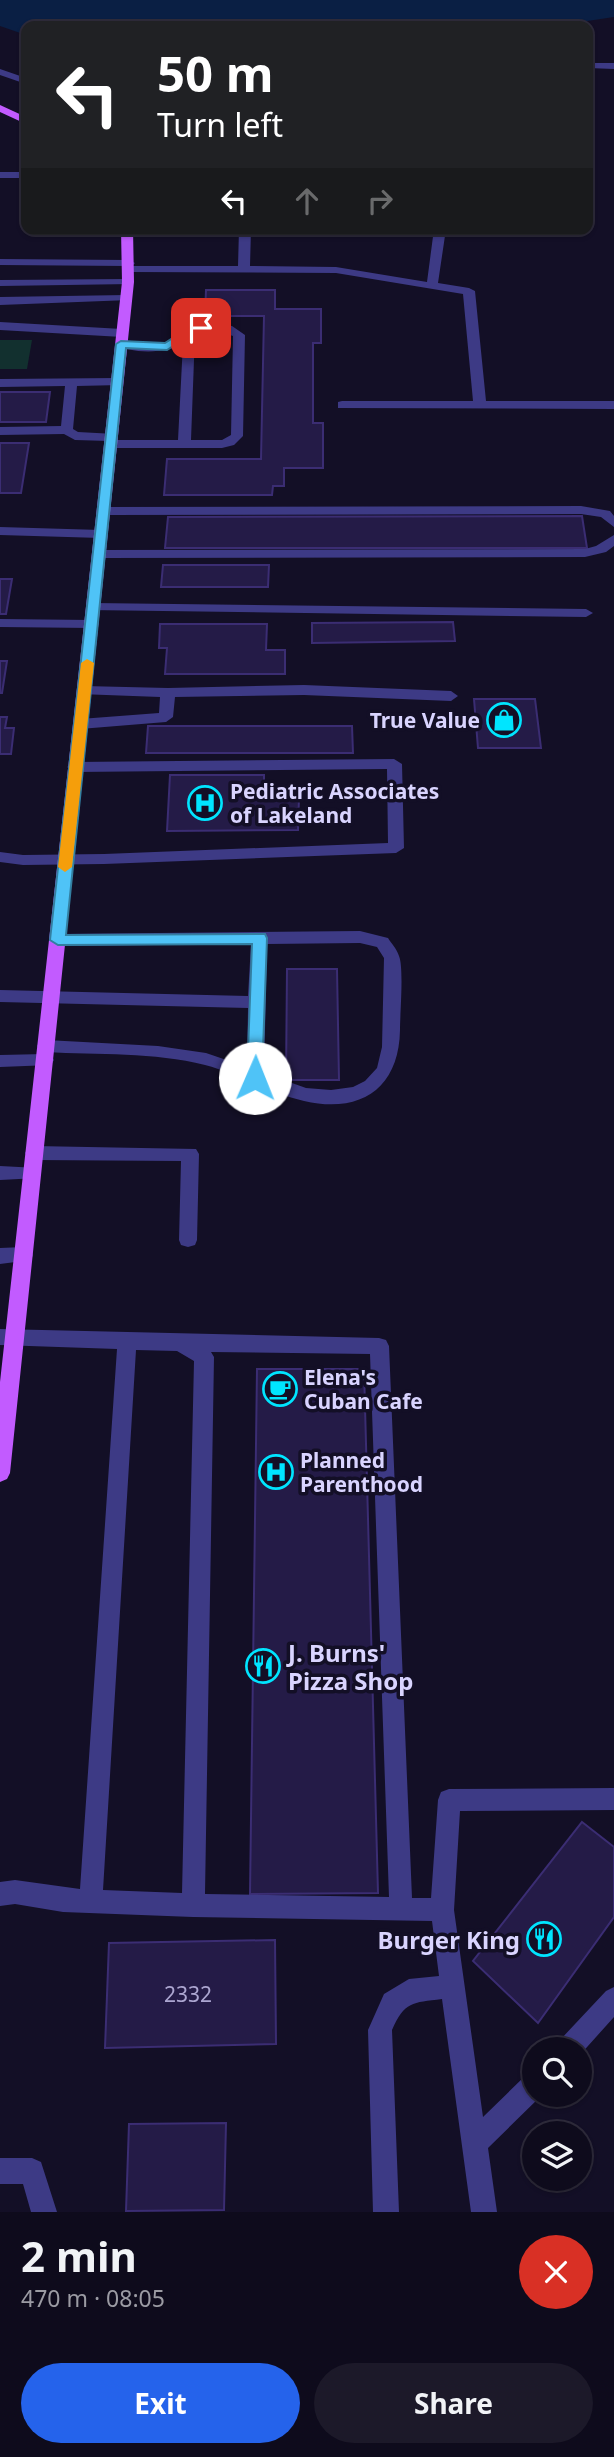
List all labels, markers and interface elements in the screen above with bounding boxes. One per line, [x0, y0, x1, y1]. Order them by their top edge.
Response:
text: 50 m [157, 40, 274, 106]
icon: left [42, 49, 133, 140]
text: Turn left [157, 103, 283, 146]
icon: left [215, 182, 253, 220]
icon: ahead [288, 182, 326, 220]
icon: right [361, 182, 399, 220]
pin [171, 298, 231, 358]
icon: arrive [182, 309, 220, 347]
shop icon: True Value [485, 701, 523, 739]
place label: True Value [370, 706, 480, 734]
place label: Pediatric Associates of Lakeland [230, 777, 439, 829]
hospital icon: Pediatric Associates of Lakeland [186, 784, 224, 822]
position arrow [218, 1041, 292, 1115]
place label: Elena's Cuban Cafe [304, 1363, 423, 1415]
cafe icon: Elena's Cuban Cafe [261, 1370, 299, 1408]
place label: Planned Parenthood [300, 1446, 423, 1498]
hospital icon: Planned Parenthood [257, 1453, 295, 1491]
place label: J. Burns' Pizza Shop [286, 1636, 413, 1697]
restaurant icon: J. Burns' Pizza Shop [244, 1647, 282, 1685]
restaurant icon: Burger King [525, 1920, 563, 1958]
place label: Burger King [378, 1923, 520, 1956]
house number: 2332 [164, 1980, 212, 2008]
map controls [522, 2037, 592, 2191]
button: search [522, 2037, 592, 2107]
button: layers [522, 2121, 592, 2191]
text: 2 min [21, 2227, 137, 2284]
button: close [519, 2235, 593, 2309]
text: 470 m · 08:05 [21, 2282, 165, 2314]
button: Exit [21, 2363, 300, 2443]
button: Share [314, 2363, 593, 2443]

